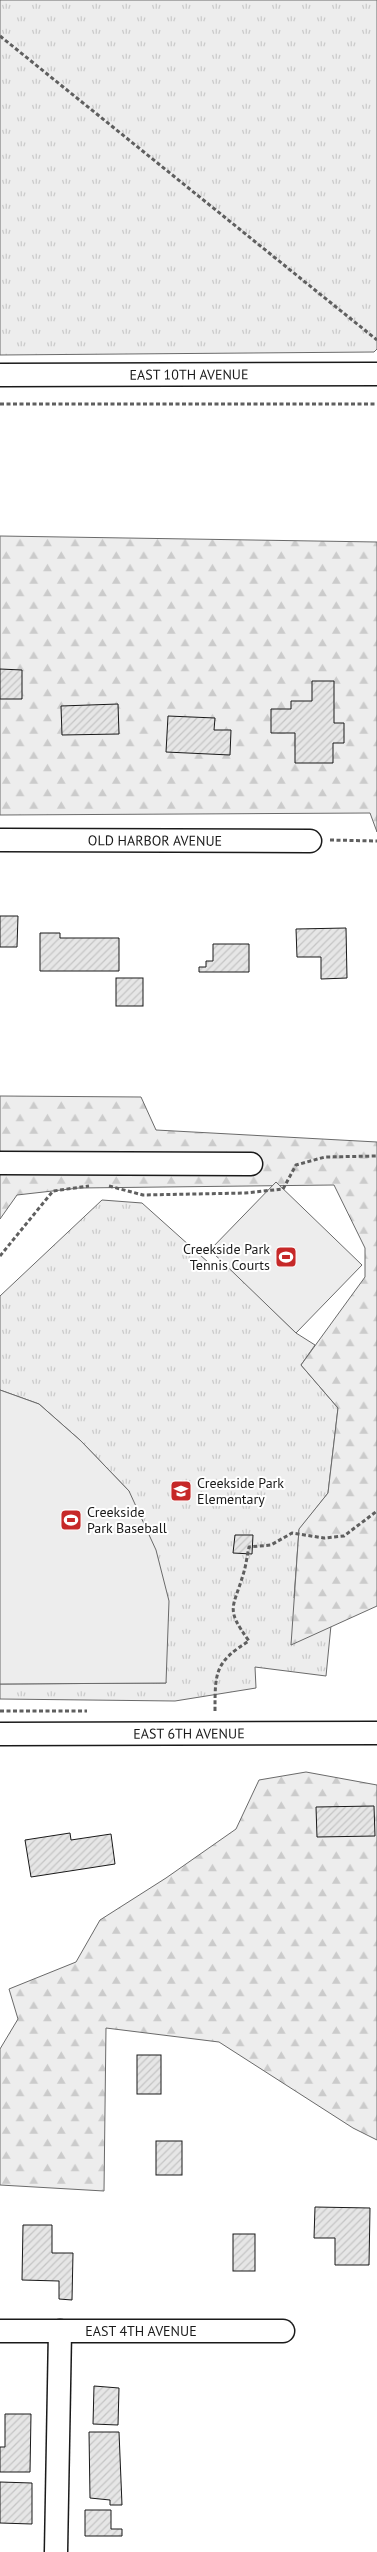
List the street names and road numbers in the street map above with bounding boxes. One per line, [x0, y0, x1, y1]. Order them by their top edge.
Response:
street label: EAST 10TH AVENUE [129, 365, 249, 384]
street label: OLD HARBOR AVENUE [88, 831, 222, 850]
street label: EAST 6TH AVENUE [133, 1724, 245, 1743]
street label: EAST 4TH AVENUE [85, 2322, 197, 2340]

